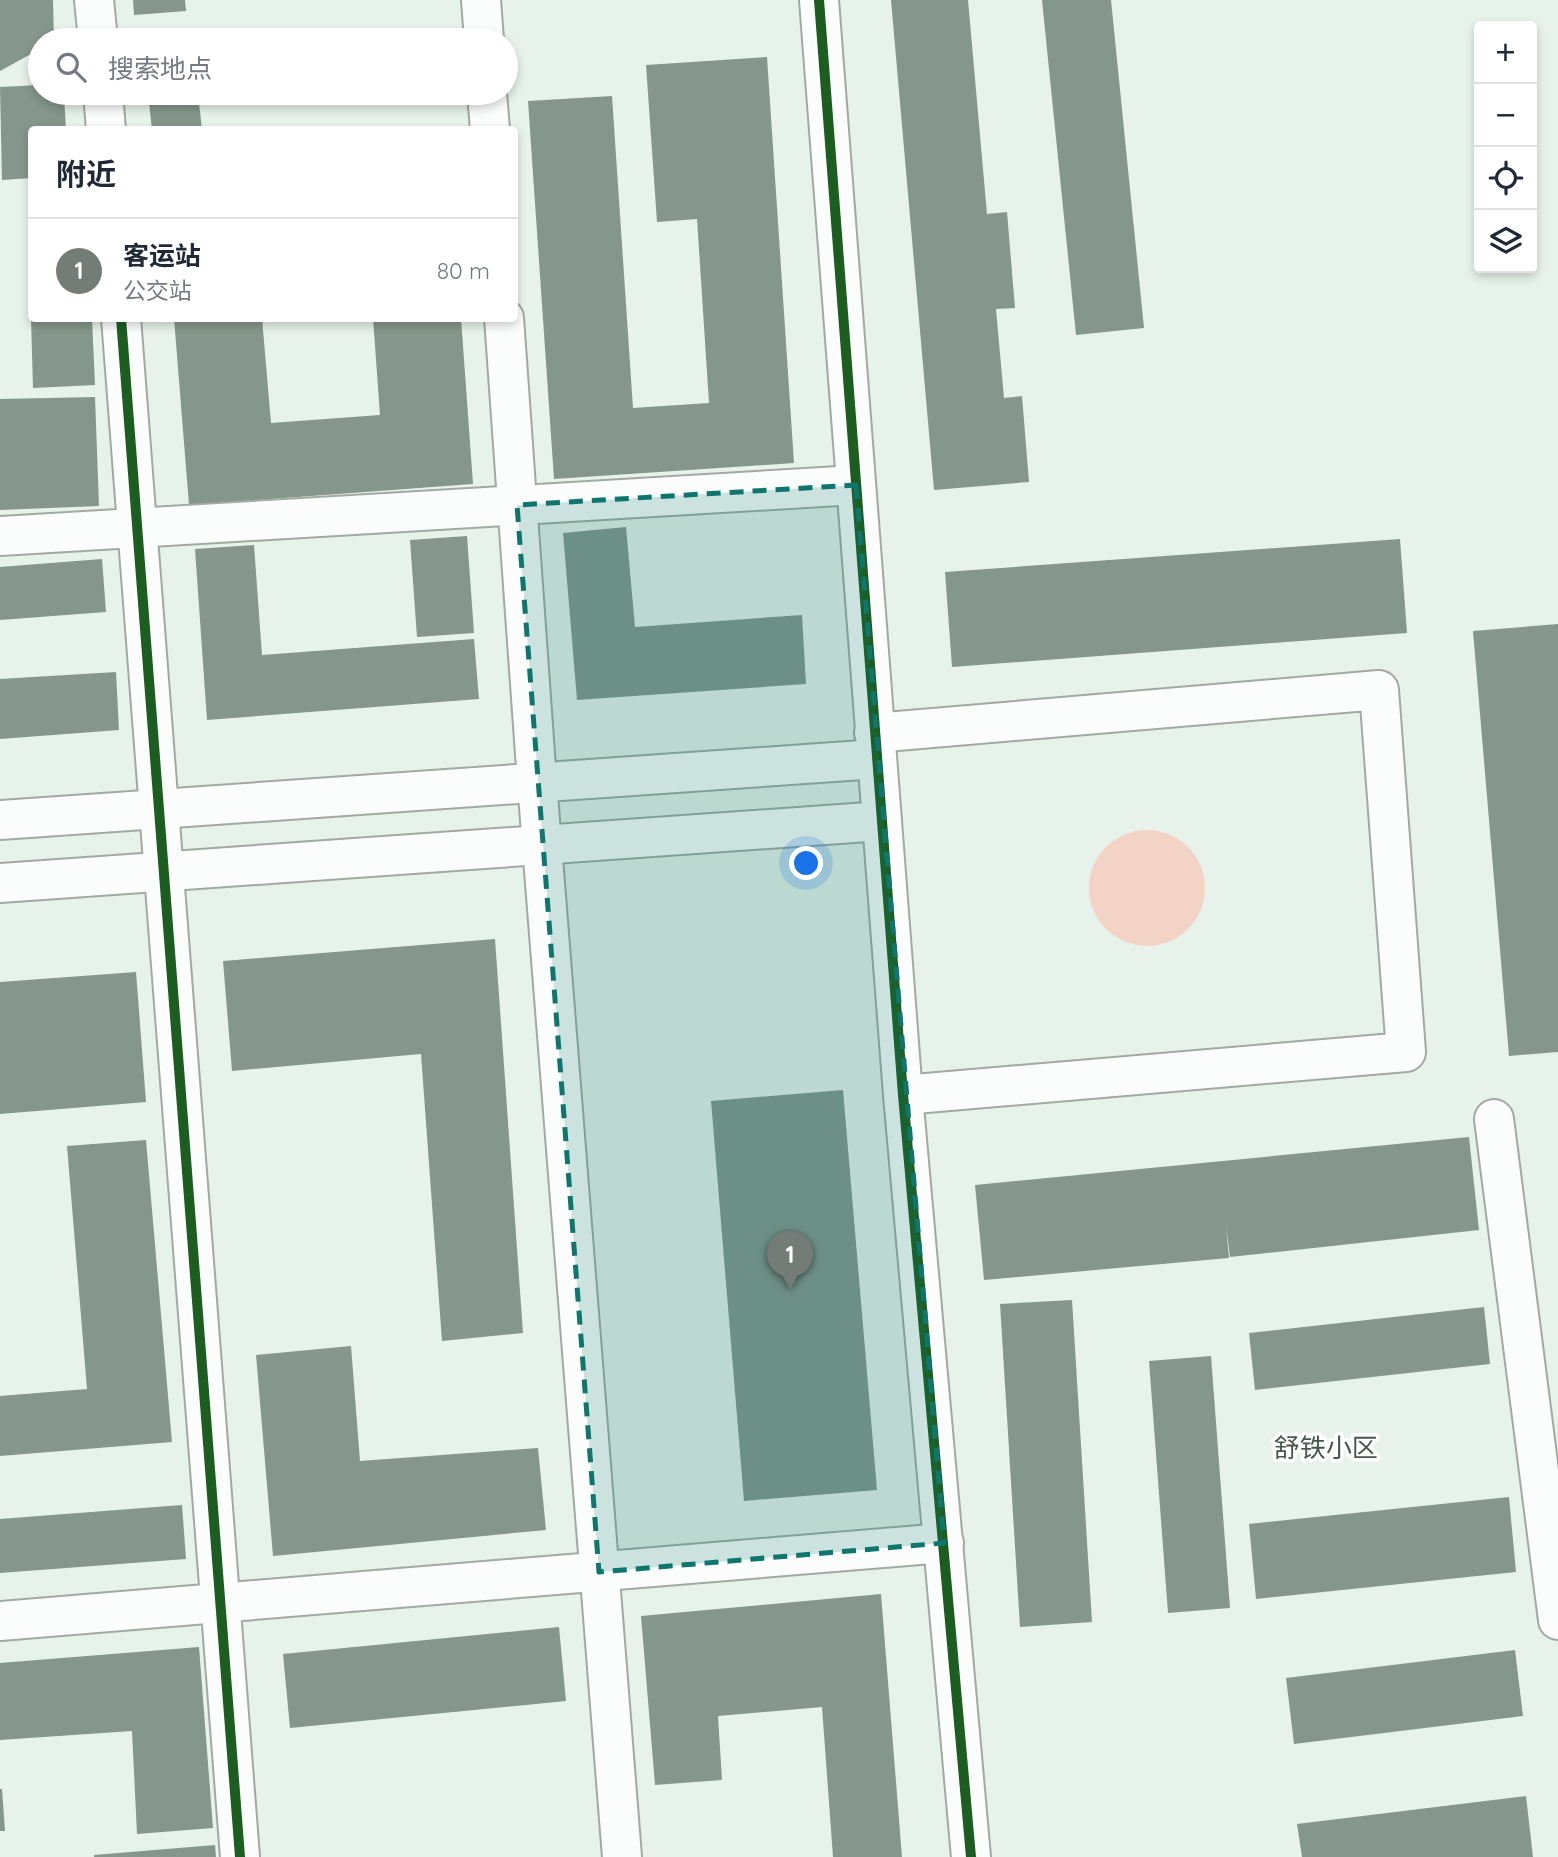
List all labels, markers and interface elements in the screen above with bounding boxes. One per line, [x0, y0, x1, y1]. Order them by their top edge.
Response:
map controls [1474, 21, 1537, 273]
button: + [1474, 21, 1537, 84]
search box [28, 28, 518, 105]
icon: search [52, 48, 90, 86]
text: 搜索地点 [108, 52, 212, 85]
button: − [1474, 84, 1537, 147]
button: locate [1474, 147, 1537, 210]
text: 附近 [56, 155, 116, 193]
button: layers [1474, 210, 1537, 273]
text: 客运站 [123, 239, 201, 272]
text: 1 [75, 256, 83, 285]
text: 80 m [437, 256, 490, 285]
text: 公交站 [123, 276, 192, 305]
your location [789, 846, 823, 880]
pin: 1 [767, 1231, 813, 1289]
district label: 舒铁小区 [1274, 1431, 1378, 1464]

